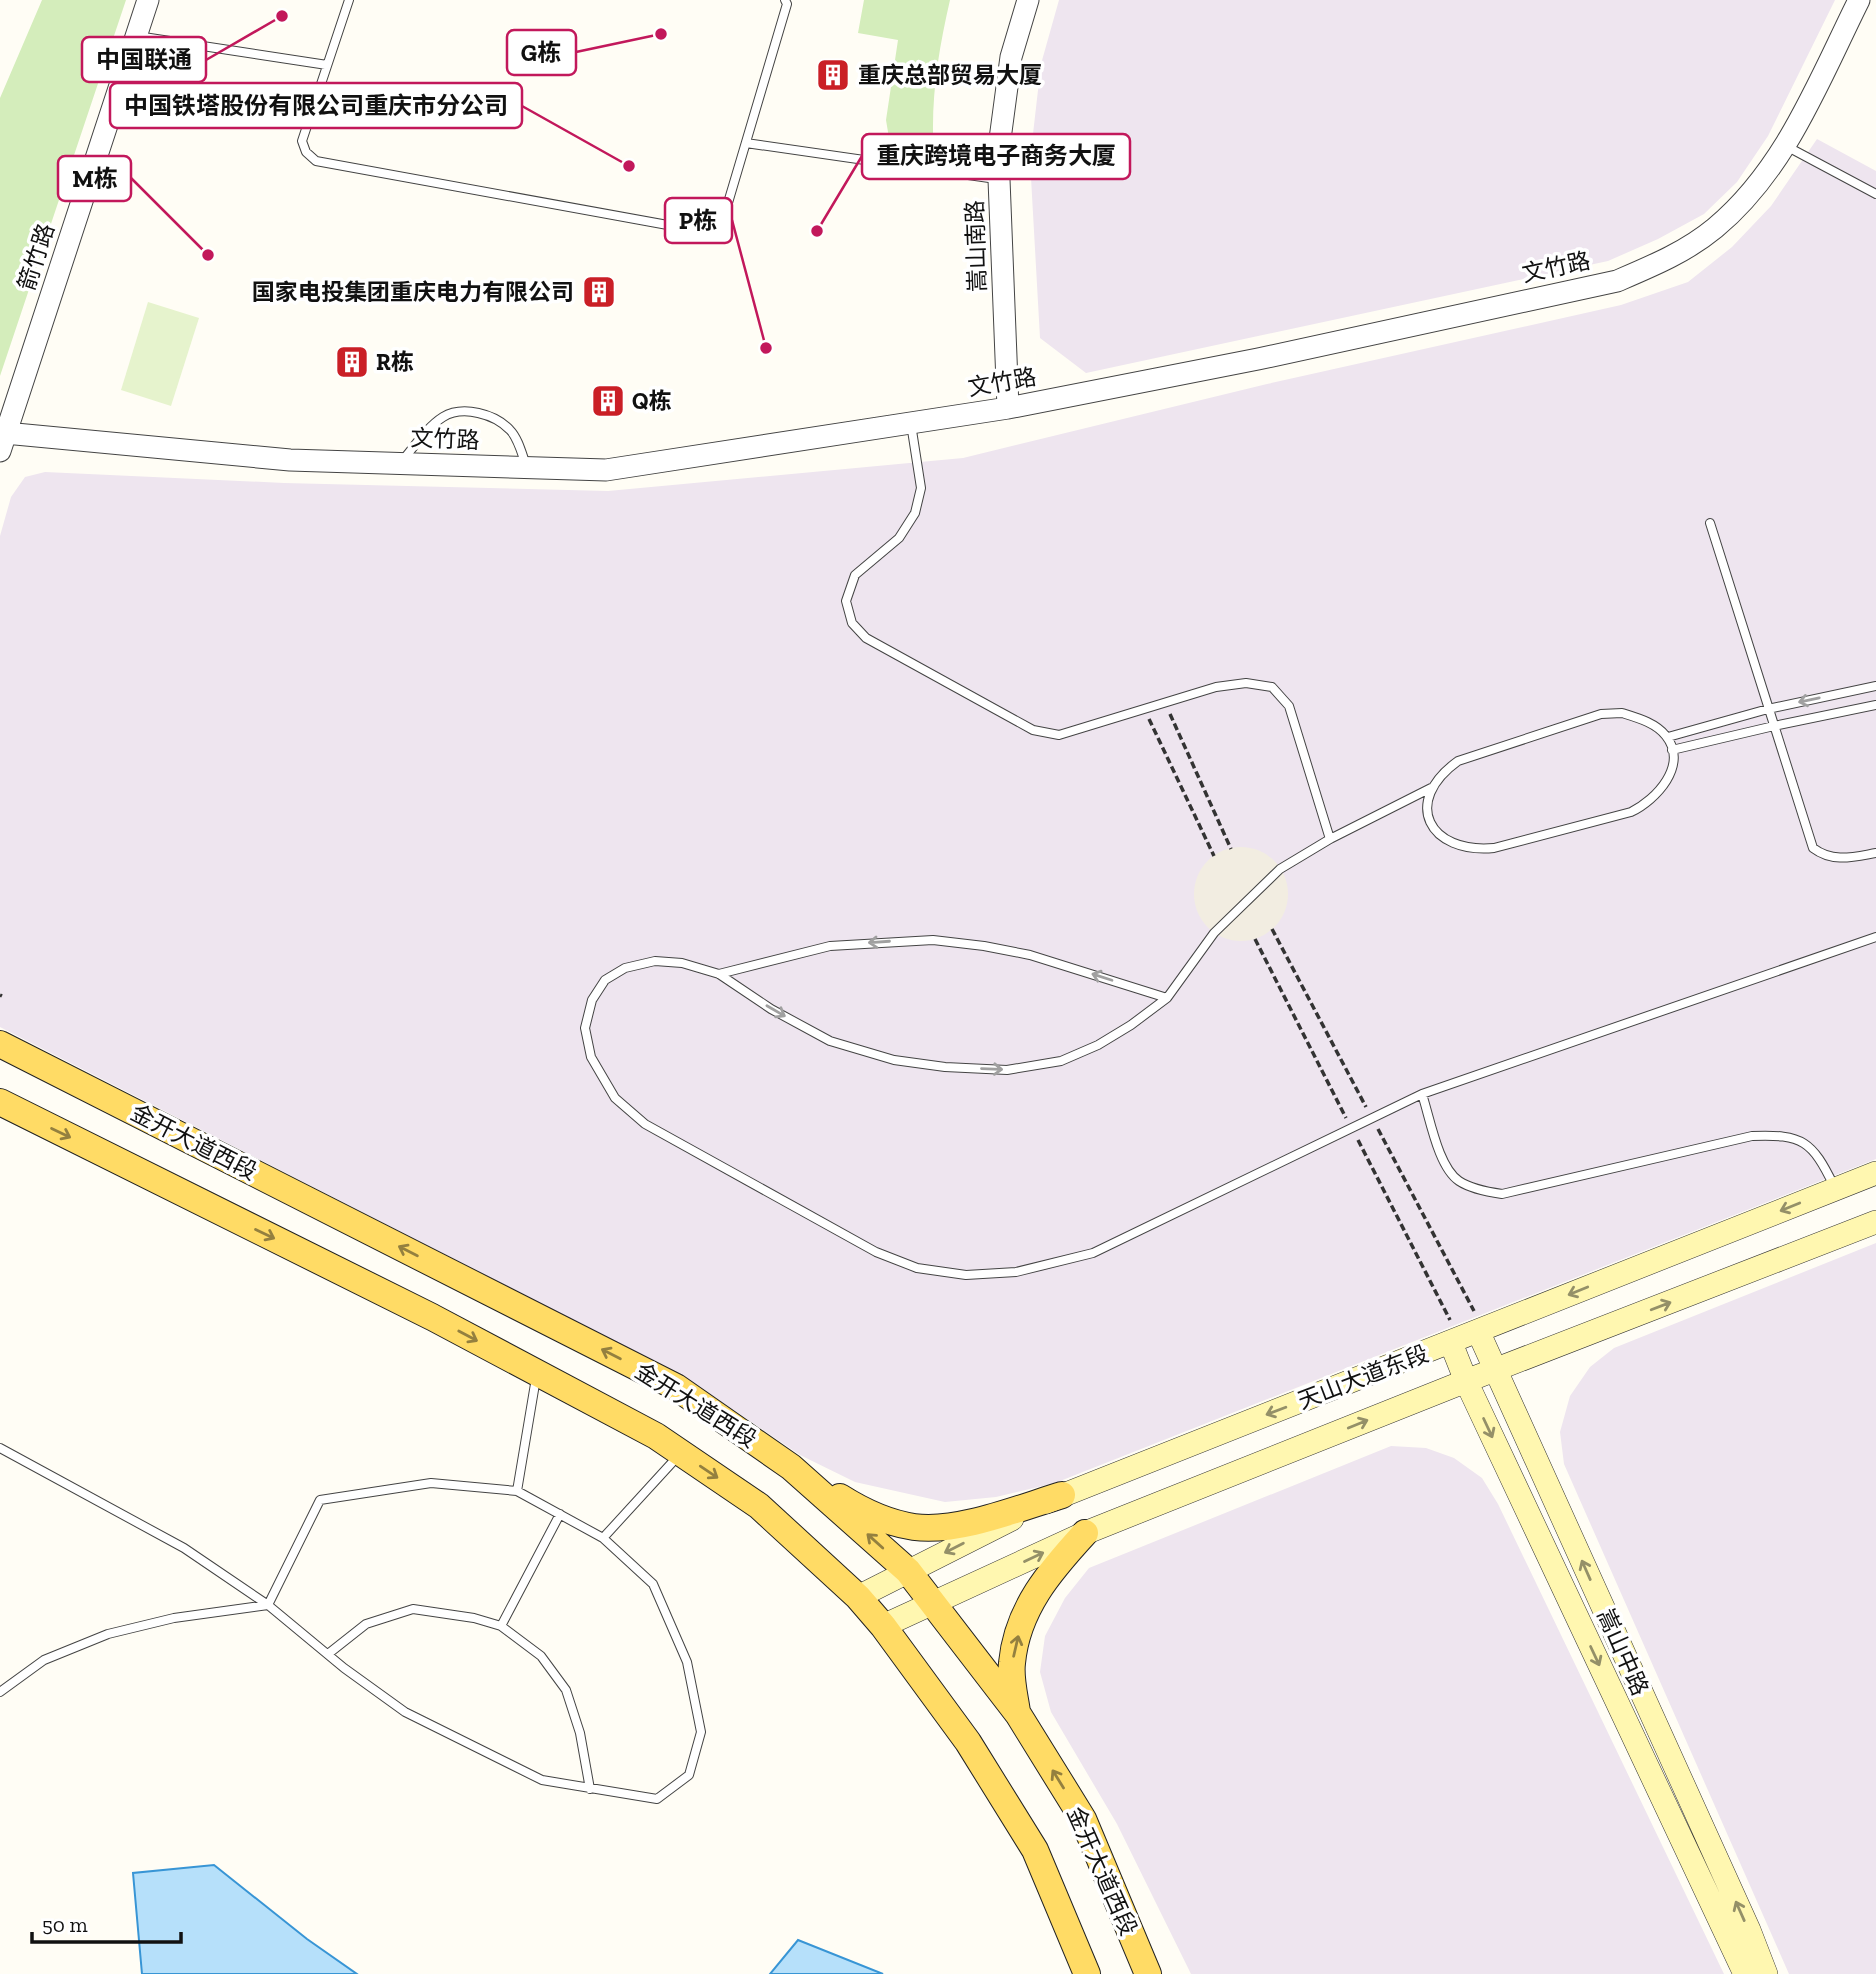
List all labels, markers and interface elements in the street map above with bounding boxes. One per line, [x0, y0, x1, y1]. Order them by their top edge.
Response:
callout: G栋 [507, 30, 576, 75]
callout: 中国联通 [82, 37, 206, 82]
text: G栋 [521, 38, 561, 67]
text: 中国联通 [96, 45, 192, 74]
building icon: 重庆总部贸易大厦 [814, 56, 852, 94]
place label: 重庆总部贸易大厦 [858, 61, 1042, 89]
callout: 中国铁塔股份有限公司重庆市分公司 [110, 83, 522, 128]
text: 中国铁塔股份有限公司重庆市分公司 [124, 91, 508, 120]
callout: 重庆跨境电子商务大厦 [862, 134, 1130, 179]
text: 重庆跨境电子商务大厦 [876, 141, 1116, 170]
callout: M栋 [58, 156, 131, 201]
text: M栋 [72, 164, 118, 193]
callout: P栋 [665, 198, 732, 243]
street label: 嵩山南路 [960, 200, 992, 292]
text: P栋 [679, 206, 717, 235]
street label: 箭竹路 [12, 220, 60, 294]
street label: 文竹路 [1519, 246, 1593, 288]
building icon: 国家电投集团重庆电力有限公司 [580, 273, 618, 311]
place label: 国家电投集团重庆电力有限公司 [252, 278, 574, 306]
building icon: R栋 [333, 343, 371, 381]
place label: R栋 [376, 348, 414, 376]
street label: 文竹路 [966, 362, 1038, 402]
building icon: Q栋 [589, 382, 627, 420]
place label: Q栋 [632, 387, 672, 415]
street label: 文竹路 [410, 424, 480, 454]
one-way arrow [1798, 694, 1821, 707]
one-way arrow [868, 936, 891, 949]
one-way arrow [1091, 970, 1113, 983]
one-way arrow [765, 1005, 786, 1018]
one-way arrow [981, 1063, 1004, 1076]
street label: 金开大道西段 [126, 1098, 262, 1186]
one-way arrow [50, 1126, 71, 1140]
one-way arrow [1779, 1202, 1801, 1215]
one-way arrow [254, 1227, 275, 1241]
one-way arrow [398, 1243, 419, 1257]
one-way arrow [1568, 1286, 1590, 1299]
one-way arrow [1650, 1298, 1671, 1311]
one-way arrow [457, 1329, 478, 1343]
street label: 天山大道东段 [1294, 1339, 1432, 1415]
one-way arrow [601, 1346, 622, 1360]
street label: 金开大道西段 [630, 1357, 762, 1453]
one-way arrow [1265, 1406, 1287, 1418]
one-way arrow [1346, 1417, 1368, 1430]
one-way arrow [1482, 1417, 1495, 1438]
one-way arrow [699, 1464, 718, 1479]
one-way arrow [867, 1533, 884, 1550]
one-way arrow [944, 1542, 965, 1556]
one-way arrow [1023, 1550, 1044, 1563]
one-way arrow [1579, 1559, 1592, 1581]
street label: 嵩山中路 [1592, 1604, 1654, 1700]
one-way arrow [1009, 1635, 1023, 1658]
one-way arrow [1589, 1645, 1603, 1666]
one-way arrow [1050, 1769, 1064, 1789]
street label: 金开大道西段 [1061, 1802, 1143, 1940]
scale bar [32, 1900, 180, 1944]
one-way arrow [1733, 1901, 1746, 1922]
text: 50 m [42, 1912, 88, 1937]

